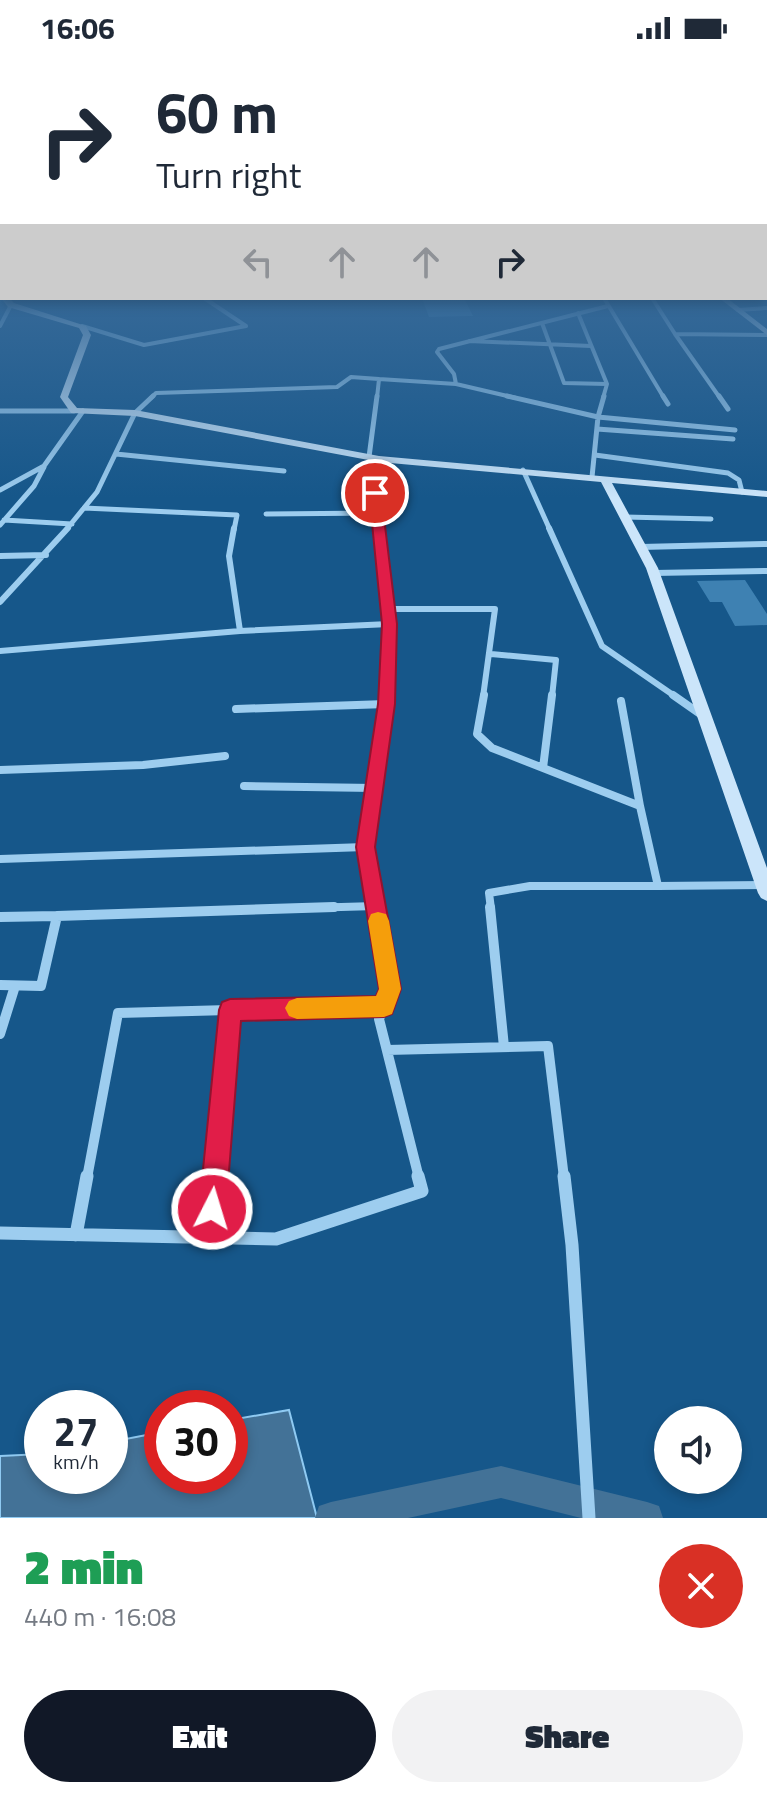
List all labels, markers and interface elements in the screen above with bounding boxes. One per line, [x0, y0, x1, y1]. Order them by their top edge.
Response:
text: 16:06 [40, 5, 115, 51]
text: 60 m [156, 70, 278, 155]
icon: right [24, 88, 128, 192]
text: Turn right [156, 147, 301, 202]
icon: left [236, 240, 280, 284]
icon: ahead [320, 240, 364, 284]
icon: ahead [404, 240, 448, 284]
icon: right [488, 240, 532, 284]
pin [341, 459, 409, 527]
icon: arrive [353, 471, 397, 515]
position arrow [170, 1167, 254, 1251]
speed limit sign: 30 [144, 1390, 248, 1494]
text: 27 [54, 1401, 98, 1462]
map controls [654, 1406, 742, 1494]
button: sound [654, 1406, 742, 1494]
text: km/h [53, 1446, 99, 1477]
text: 2 min [24, 1530, 143, 1603]
button: close [659, 1544, 743, 1628]
text: 440 m · 16:08 [24, 1597, 176, 1636]
button: Exit [24, 1690, 376, 1782]
button: Share [392, 1690, 743, 1782]

